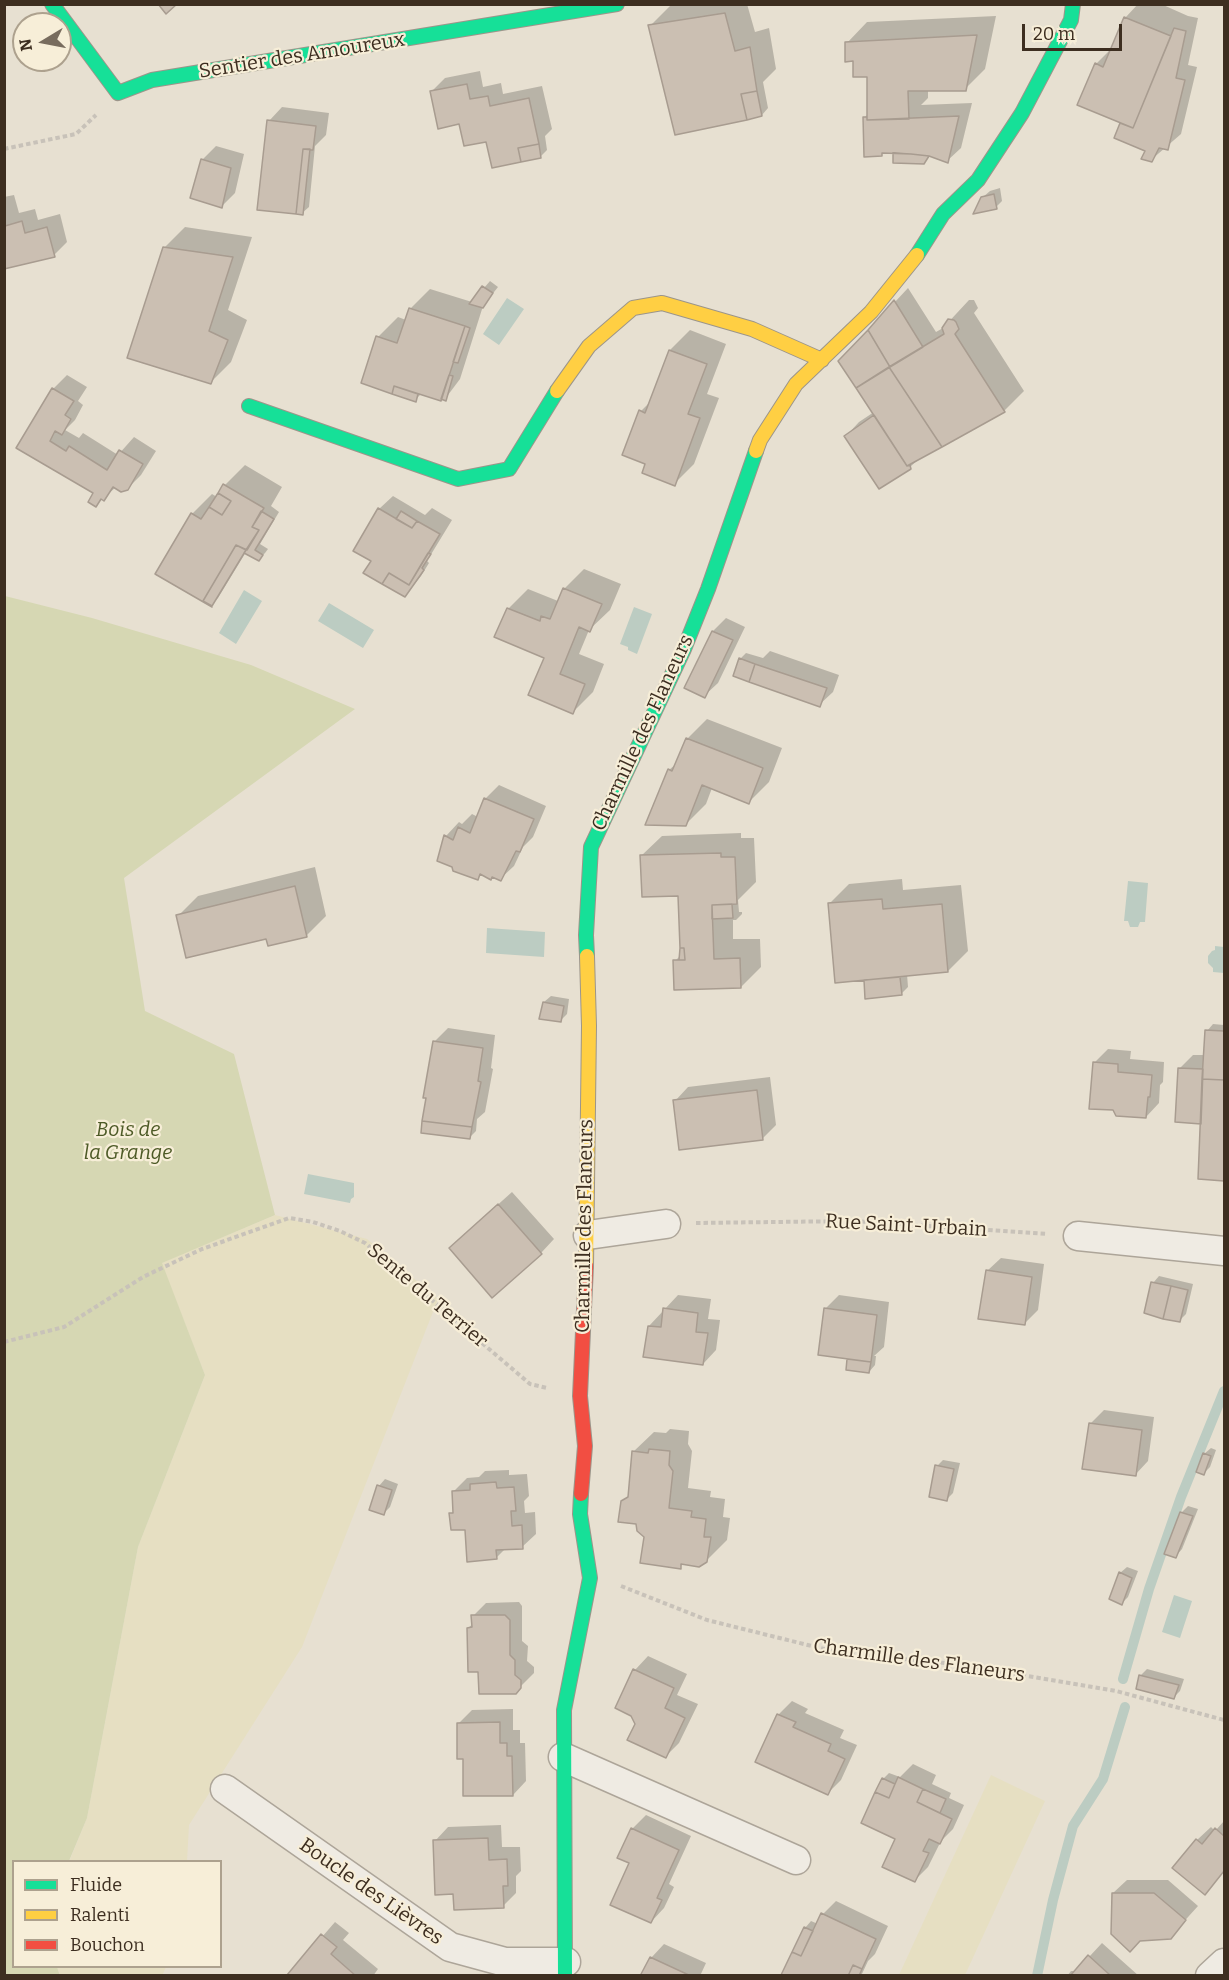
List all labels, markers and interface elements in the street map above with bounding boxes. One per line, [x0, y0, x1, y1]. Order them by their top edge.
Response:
north arrow [12, 12, 72, 72]
scale bar [1025, 12, 1126, 50]
text: 20 m [1033, 23, 1075, 45]
street label: Sentier des Amoureux [197, 28, 407, 84]
text: N [15, 37, 36, 53]
street label: Charmille des Flaneurs [587, 631, 699, 835]
park label: Bois de la Grange [84, 1118, 172, 1165]
street label: Charmille des Flaneurs [571, 1119, 599, 1333]
street label: Rue Saint-Urbain [824, 1210, 988, 1242]
street label: Sente du Terrier [362, 1239, 492, 1353]
street label: Charmille des Flaneurs [812, 1634, 1026, 1688]
street label: Boucle des Lièvres [294, 1833, 448, 1951]
legend [12, 1860, 222, 1968]
text: Fluide [70, 1874, 122, 1896]
text: Ralenti [70, 1904, 130, 1926]
text: Bouchon [70, 1934, 145, 1956]

